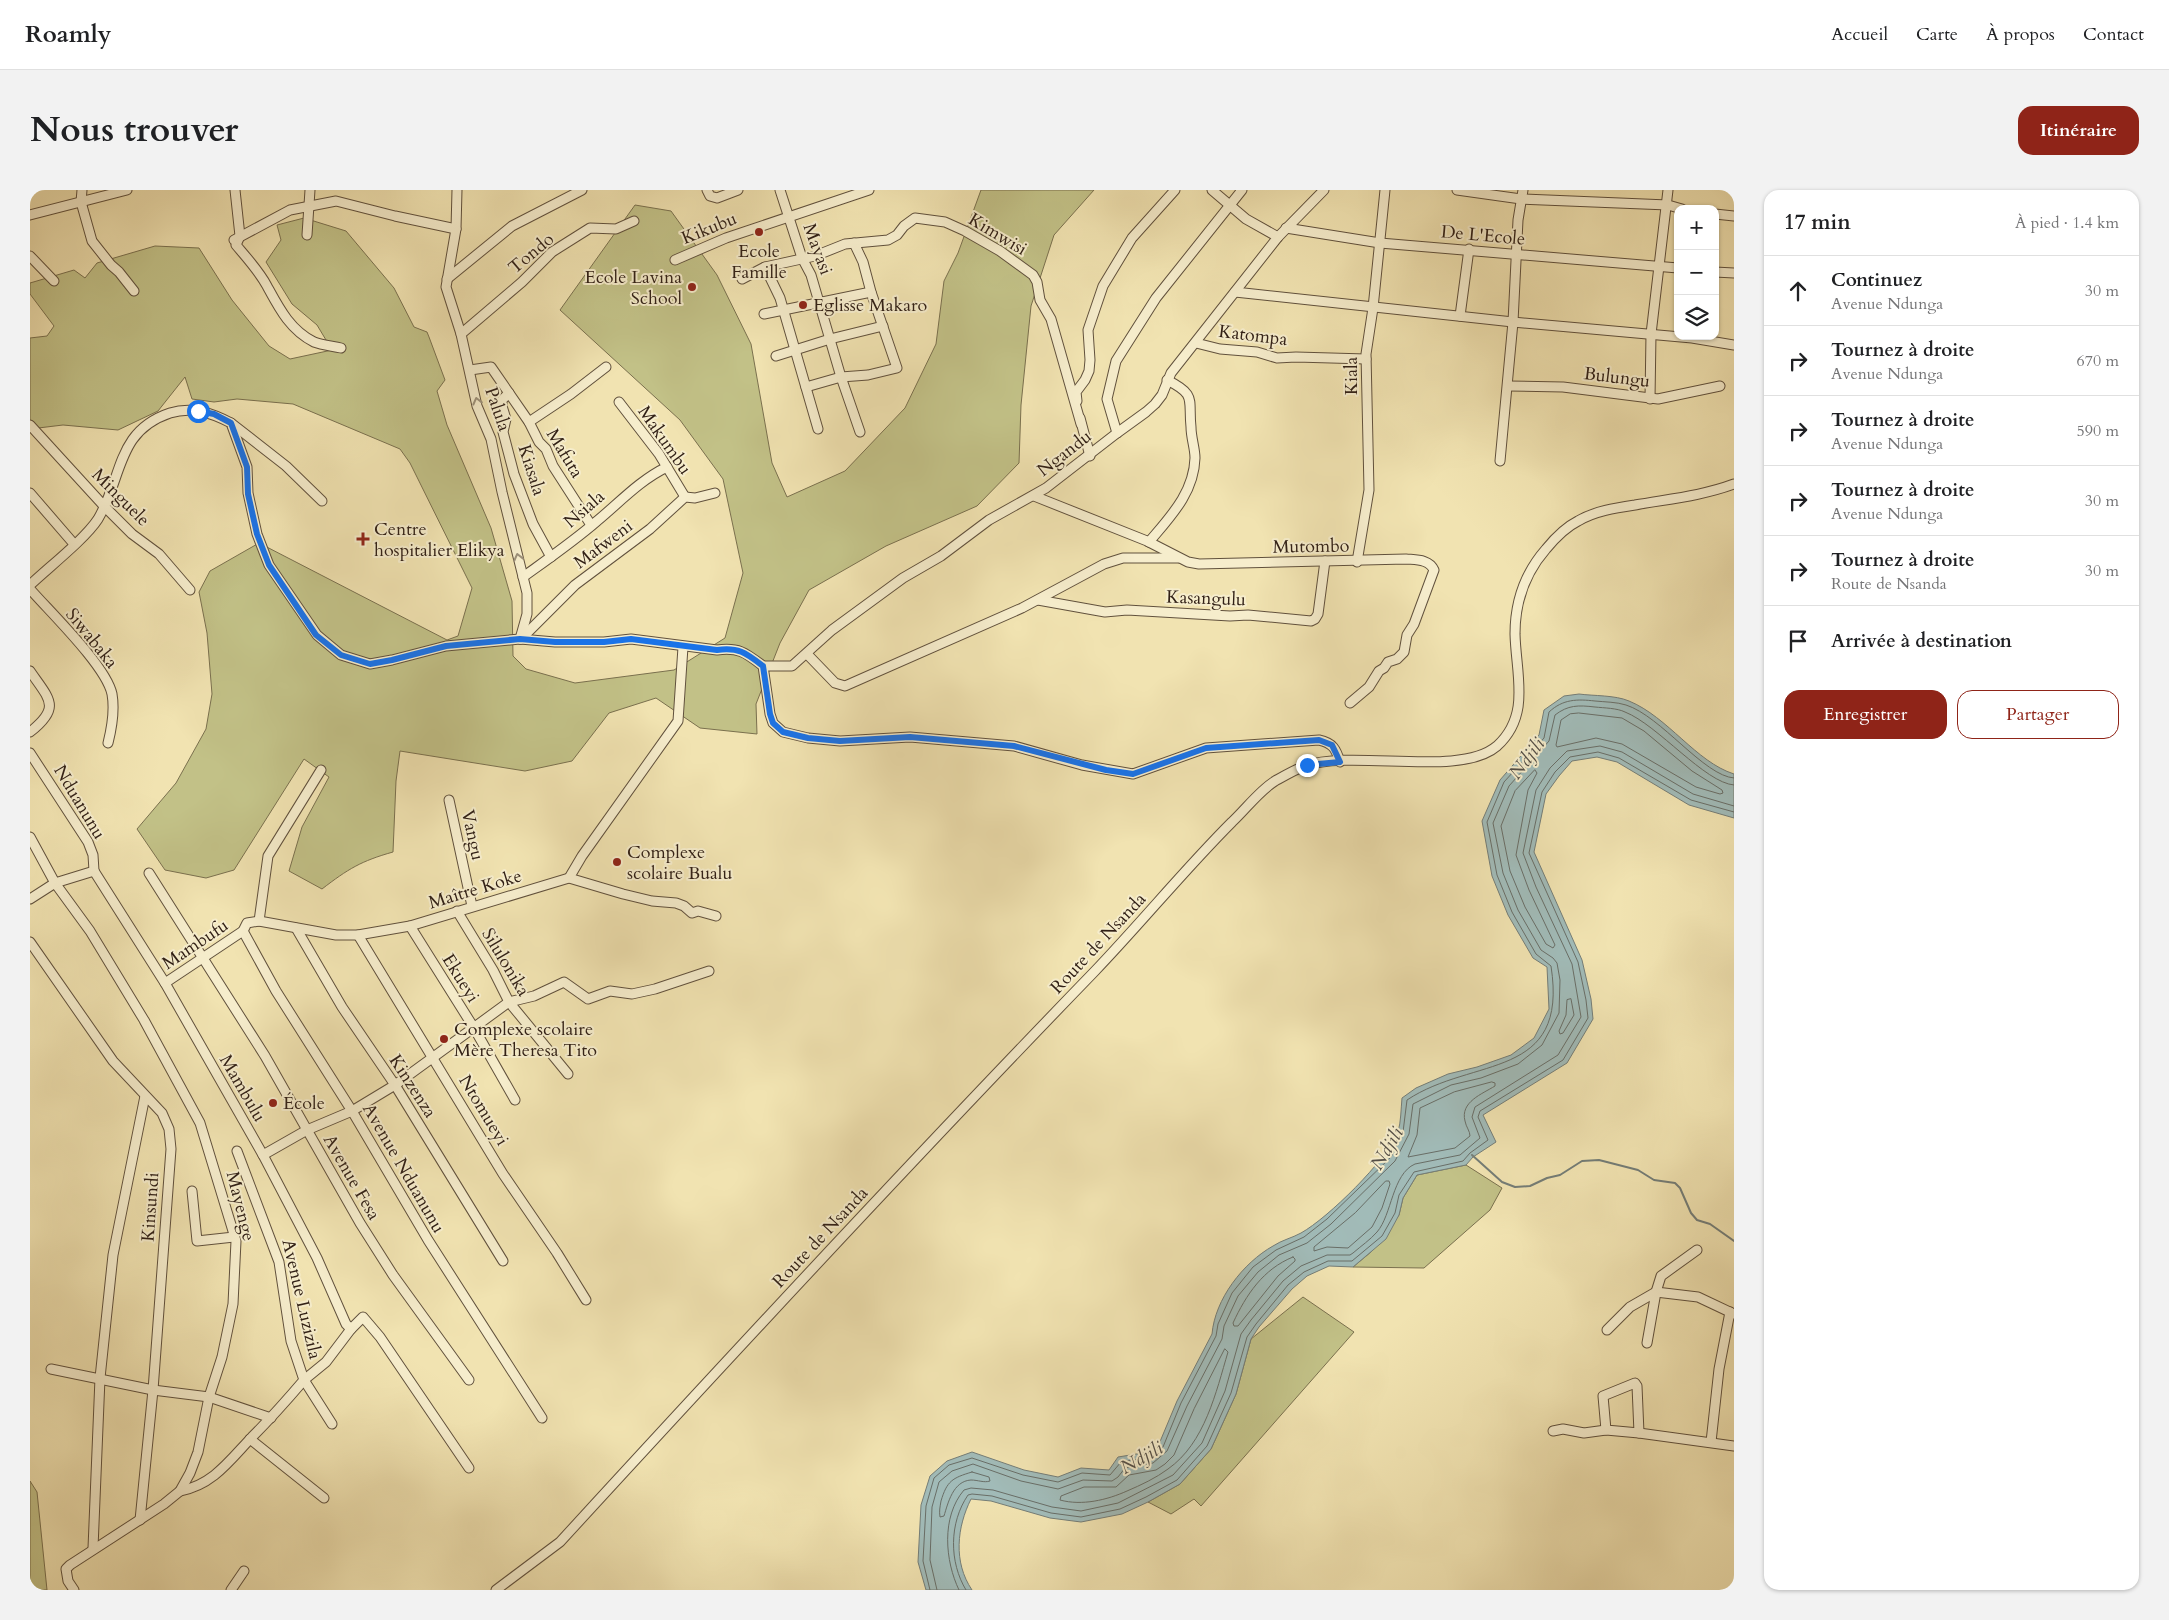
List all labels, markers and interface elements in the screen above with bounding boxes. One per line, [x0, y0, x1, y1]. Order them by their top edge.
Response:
text: Roamly [25, 18, 111, 51]
text: Accueil [1831, 22, 1888, 47]
text: Carte [1916, 22, 1958, 47]
text: À propos [1986, 22, 2055, 47]
text: Contact [2083, 22, 2144, 47]
text: Nous trouver [30, 106, 238, 154]
button: Itinéraire [2018, 106, 2139, 155]
map controls [1674, 205, 1719, 340]
button: + [1674, 205, 1719, 250]
street label: Kikubu [678, 206, 741, 251]
street label: Kimwisi [964, 207, 1032, 262]
text: 17 min [1784, 208, 1851, 237]
text: À pied · 1.4 km [2015, 212, 2119, 234]
street label: De L'Ecole [1440, 219, 1526, 252]
street label: Mayasi [797, 220, 838, 278]
marker: Ecole Famille [753, 226, 765, 238]
street label: Tondo [503, 227, 560, 280]
place label: Ecole Famille [731, 239, 787, 285]
button: − [1674, 250, 1719, 295]
place label: Ecole Lavina School [585, 265, 682, 311]
text: Continuez [1831, 267, 1922, 293]
icon: ahead [1784, 277, 1812, 305]
text: 30 m [2085, 280, 2119, 302]
marker: Ecole Lavina School [686, 281, 698, 293]
place label: Eglisse Makaro [813, 293, 928, 318]
text: Avenue Ndunga [1831, 293, 1943, 315]
button: layers [1674, 295, 1719, 340]
marker: Eglisse Makaro [797, 299, 809, 311]
street label: Katompa [1217, 319, 1289, 352]
text: Tournez à droite [1831, 337, 1974, 363]
icon: right [1784, 347, 1812, 375]
text: 670 m [2077, 350, 2119, 372]
street label: Kiala [1339, 356, 1364, 395]
street label: Bulungu [1582, 361, 1652, 394]
text: Avenue Ndunga [1831, 363, 1943, 385]
street label: Palula [478, 384, 517, 435]
one-way arrow [472, 397, 482, 405]
route start [187, 400, 210, 423]
street label: Makumbu [632, 401, 698, 480]
text: Tournez à droite [1831, 407, 1974, 433]
icon: right [1784, 417, 1812, 445]
text: 590 m [2077, 420, 2119, 442]
street label: Mafuta [540, 424, 589, 483]
street label: Ngandu [1032, 424, 1097, 483]
text: Avenue Ndunga [1831, 433, 1943, 455]
street label: Kiasala [512, 441, 552, 499]
street label: Minguele [86, 463, 155, 532]
text: Tournez à droite [1831, 477, 1974, 503]
street label: Nsiala [559, 485, 610, 534]
icon: right [1784, 487, 1812, 515]
text: 30 m [2085, 490, 2119, 512]
text: Avenue Ndunga [1831, 503, 1943, 525]
street label: Mafweni [569, 514, 638, 575]
place label: Centre hospitalier Elikya [374, 517, 505, 563]
marker: Centre hospitalier Elikya [356, 532, 370, 546]
street label: Mutombo [1272, 533, 1350, 560]
text: Tournez à droite [1831, 547, 1974, 573]
one-way arrow [513, 553, 524, 562]
icon: right [1784, 557, 1812, 585]
text: 30 m [2085, 560, 2119, 582]
text: Route de Nsanda [1831, 573, 1947, 595]
street label: Kasangulu [1166, 585, 1246, 612]
street label: Siwabaka [60, 603, 124, 674]
icon: arrive [1784, 627, 1812, 655]
text: Arrivée à destination [1831, 628, 2012, 654]
button: Enregistrer [1784, 690, 1947, 739]
button: Partager [1957, 690, 2119, 739]
water label: Ndjili [1503, 732, 1551, 785]
route end [1296, 754, 1319, 777]
street label: Nduanunu [48, 760, 112, 844]
street label: Vangu [455, 807, 490, 863]
place label: Complexe scolaire Bualu [627, 840, 732, 886]
marker: Complexe scolaire Bualu [611, 856, 623, 868]
street label: Maître Koke [425, 863, 525, 916]
street label: Route de Nsanda [1045, 887, 1152, 999]
street label: Mambufu [157, 913, 233, 976]
street label: Silulonika [475, 923, 536, 1001]
street label: Ekueyi [436, 949, 485, 1008]
place label: Complexe scolaire Mère Theresa Tito [454, 1017, 597, 1063]
marker: Complexe scolaire Mère Theresa Tito [438, 1033, 450, 1045]
street label: Mambulu [213, 1050, 272, 1127]
street label: Kinzenza [383, 1050, 443, 1123]
street label: Ntomueyi [453, 1070, 515, 1150]
place label: École [283, 1091, 325, 1116]
marker: École [267, 1097, 279, 1109]
street label: Avenue Nduanunu [356, 1099, 451, 1238]
water label: Ndjili [1364, 1122, 1410, 1175]
street label: Avenue Fesa [317, 1130, 386, 1225]
street label: Mayenge [220, 1169, 261, 1244]
street label: Kinsundi [136, 1172, 165, 1243]
street label: Route de Nsanda [767, 1181, 874, 1293]
street label: Avenue Luzizila [276, 1237, 328, 1362]
water label: Ndjili [1115, 1435, 1168, 1481]

